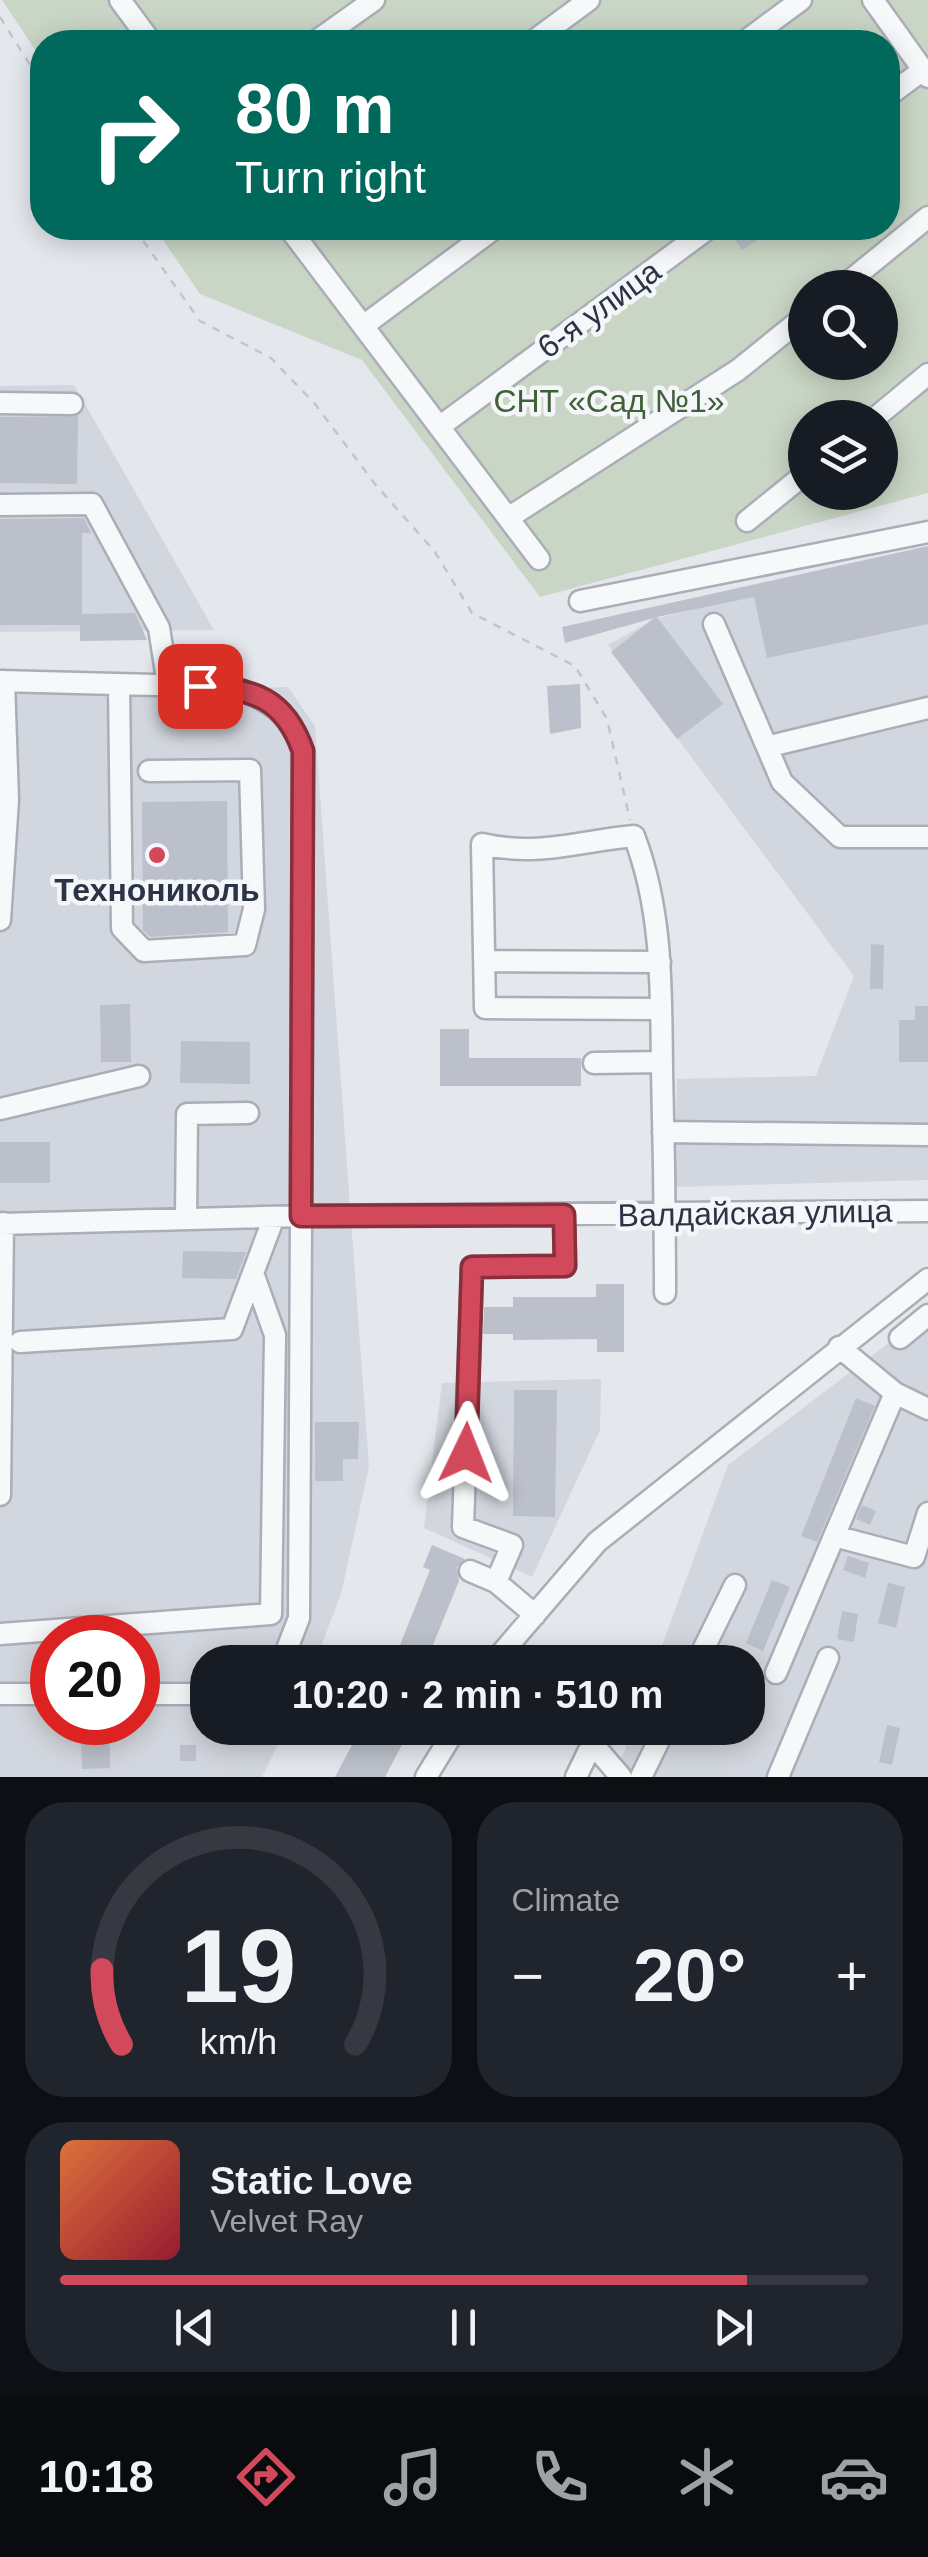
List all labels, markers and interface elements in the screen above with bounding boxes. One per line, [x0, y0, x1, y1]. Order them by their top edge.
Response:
icon: right [70, 70, 200, 200]
text: 80 m [235, 70, 395, 148]
text: Turn right [235, 152, 426, 203]
street label: 6-я улица [531, 252, 667, 365]
map controls [788, 270, 898, 510]
button: search [788, 270, 898, 380]
park label: СНТ «Сад №1» [493, 383, 725, 419]
button: layers [788, 400, 898, 510]
pin [158, 644, 243, 729]
icon: arrive [173, 659, 228, 714]
marker: Технониколь [146, 844, 168, 866]
place label: Технониколь [54, 872, 260, 908]
street label: Валдайская улица [617, 1193, 893, 1233]
position arrow [414, 1401, 518, 1505]
speed limit sign: 20 [30, 1615, 160, 1745]
text: 10:20 · 2 min · 510 m [292, 1674, 663, 1716]
text: Climate [512, 1882, 620, 1918]
text: 19 [180, 1908, 296, 2024]
text: 20° [633, 1933, 746, 2017]
text: − [512, 1945, 544, 2007]
text: + [836, 1945, 868, 2007]
text: km/h [200, 2022, 277, 2062]
text: Static Love [210, 2160, 413, 2202]
text: Velvet Ray [210, 2203, 363, 2239]
icon: previous [167, 2300, 222, 2355]
icon: pause [436, 2300, 491, 2355]
icon: next [706, 2300, 761, 2355]
icon: directions [231, 2442, 301, 2512]
icon: music [378, 2442, 448, 2512]
icon: phone [525, 2442, 595, 2512]
icon: climate [672, 2442, 742, 2512]
icon: car [819, 2442, 889, 2512]
text: 10:18 [39, 2451, 154, 2502]

